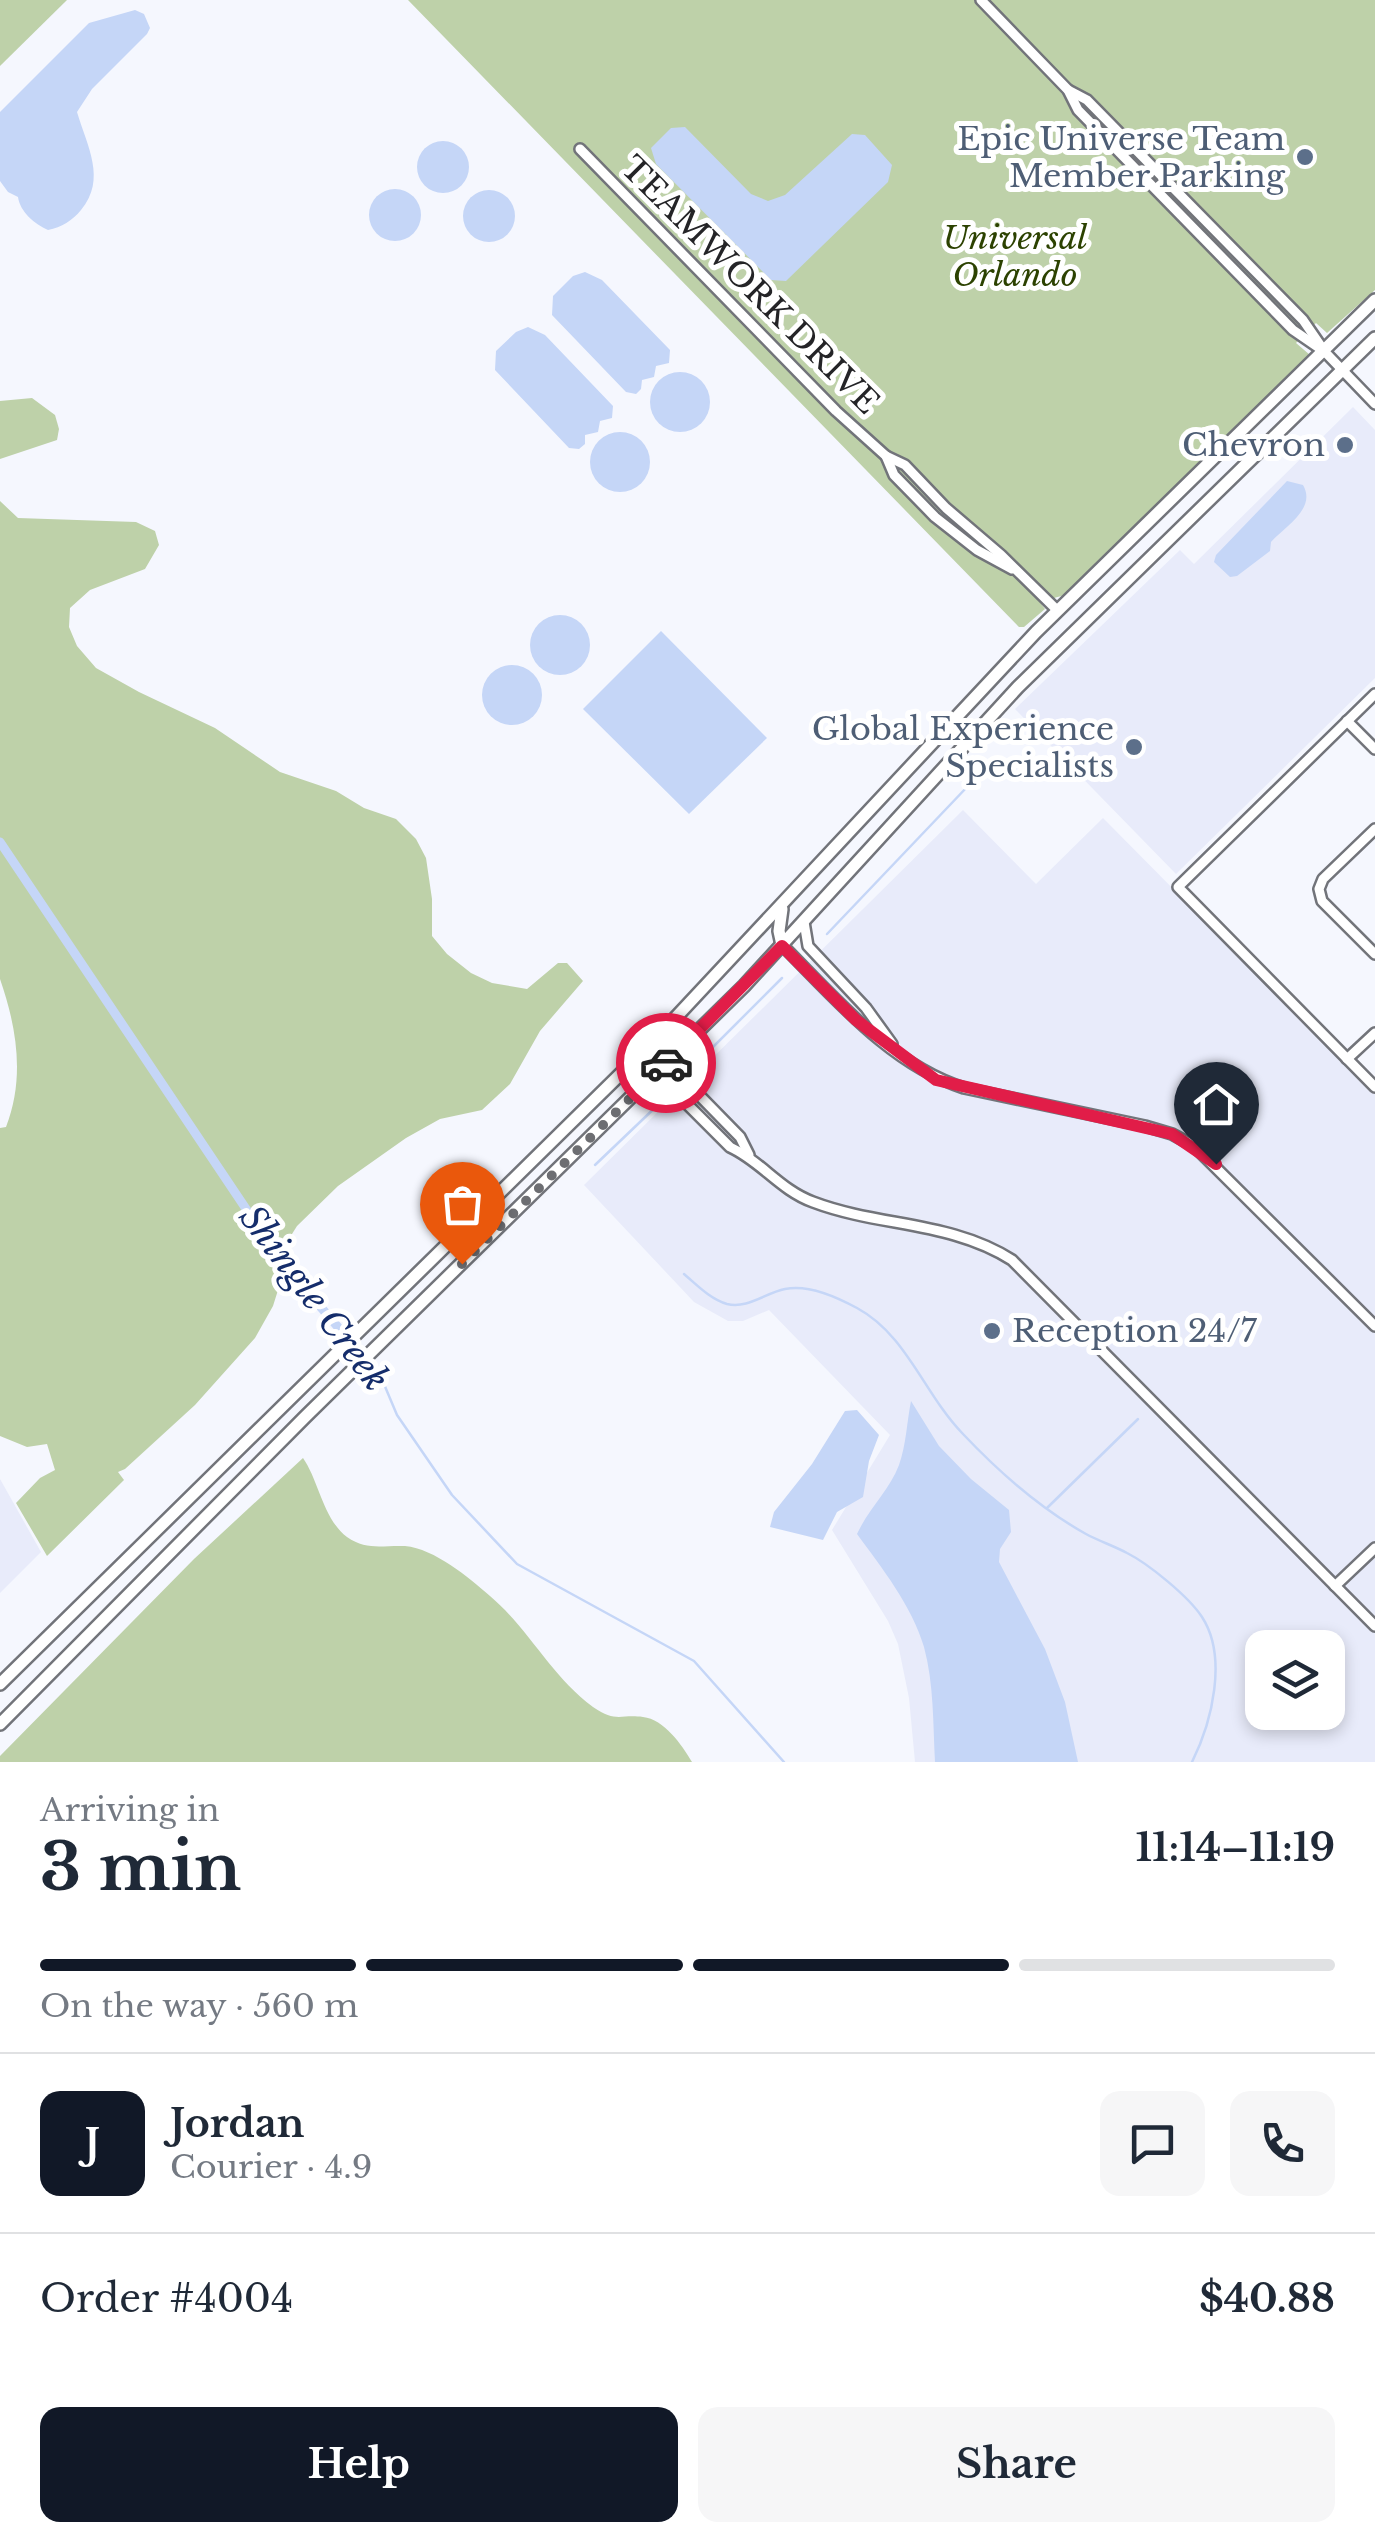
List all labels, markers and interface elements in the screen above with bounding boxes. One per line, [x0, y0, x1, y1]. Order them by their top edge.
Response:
place label: Epic Universe Team Member Parking [957, 119, 1286, 196]
marker: Epic Universe Team Member Parking [1294, 146, 1316, 168]
street label: TEAMWORK DRIVE [613, 148, 887, 422]
park label: Universal Orlando [943, 218, 1088, 295]
place label: Chevron [1182, 425, 1325, 465]
marker: Chevron [1334, 434, 1356, 456]
place label: Global Experience Specialists [812, 709, 1114, 786]
marker: Global Experience Specialists [1123, 736, 1145, 758]
courier [616, 1013, 716, 1113]
icon: car [639, 1036, 694, 1091]
pin [1174, 1062, 1259, 1165]
icon: home [1189, 1077, 1244, 1132]
pin [420, 1162, 505, 1265]
icon: bag [435, 1177, 490, 1232]
water label: Shingle Creek [231, 1196, 398, 1399]
place label: Reception 24/7 [1012, 1311, 1258, 1351]
marker: Reception 24/7 [981, 1320, 1003, 1342]
map controls [1245, 1630, 1345, 1730]
button: layers [1245, 1630, 1345, 1730]
text: Arriving in [40, 1790, 219, 1830]
text: 11:14–11:19 [1135, 1824, 1335, 1871]
text: 3 min [40, 1827, 241, 1908]
text: On the way · 560 m [40, 1986, 358, 2026]
button: chat [1100, 2091, 1205, 2196]
button: phone [1230, 2091, 1335, 2196]
text: Jordan [170, 2100, 304, 2147]
text: J [85, 2120, 100, 2167]
text: Courier · 4.9 [170, 2147, 372, 2187]
text: Order #4004 [40, 2275, 293, 2322]
text: $40.88 [1199, 2275, 1335, 2322]
button: Help [40, 2407, 678, 2522]
button: Share [698, 2407, 1335, 2522]

